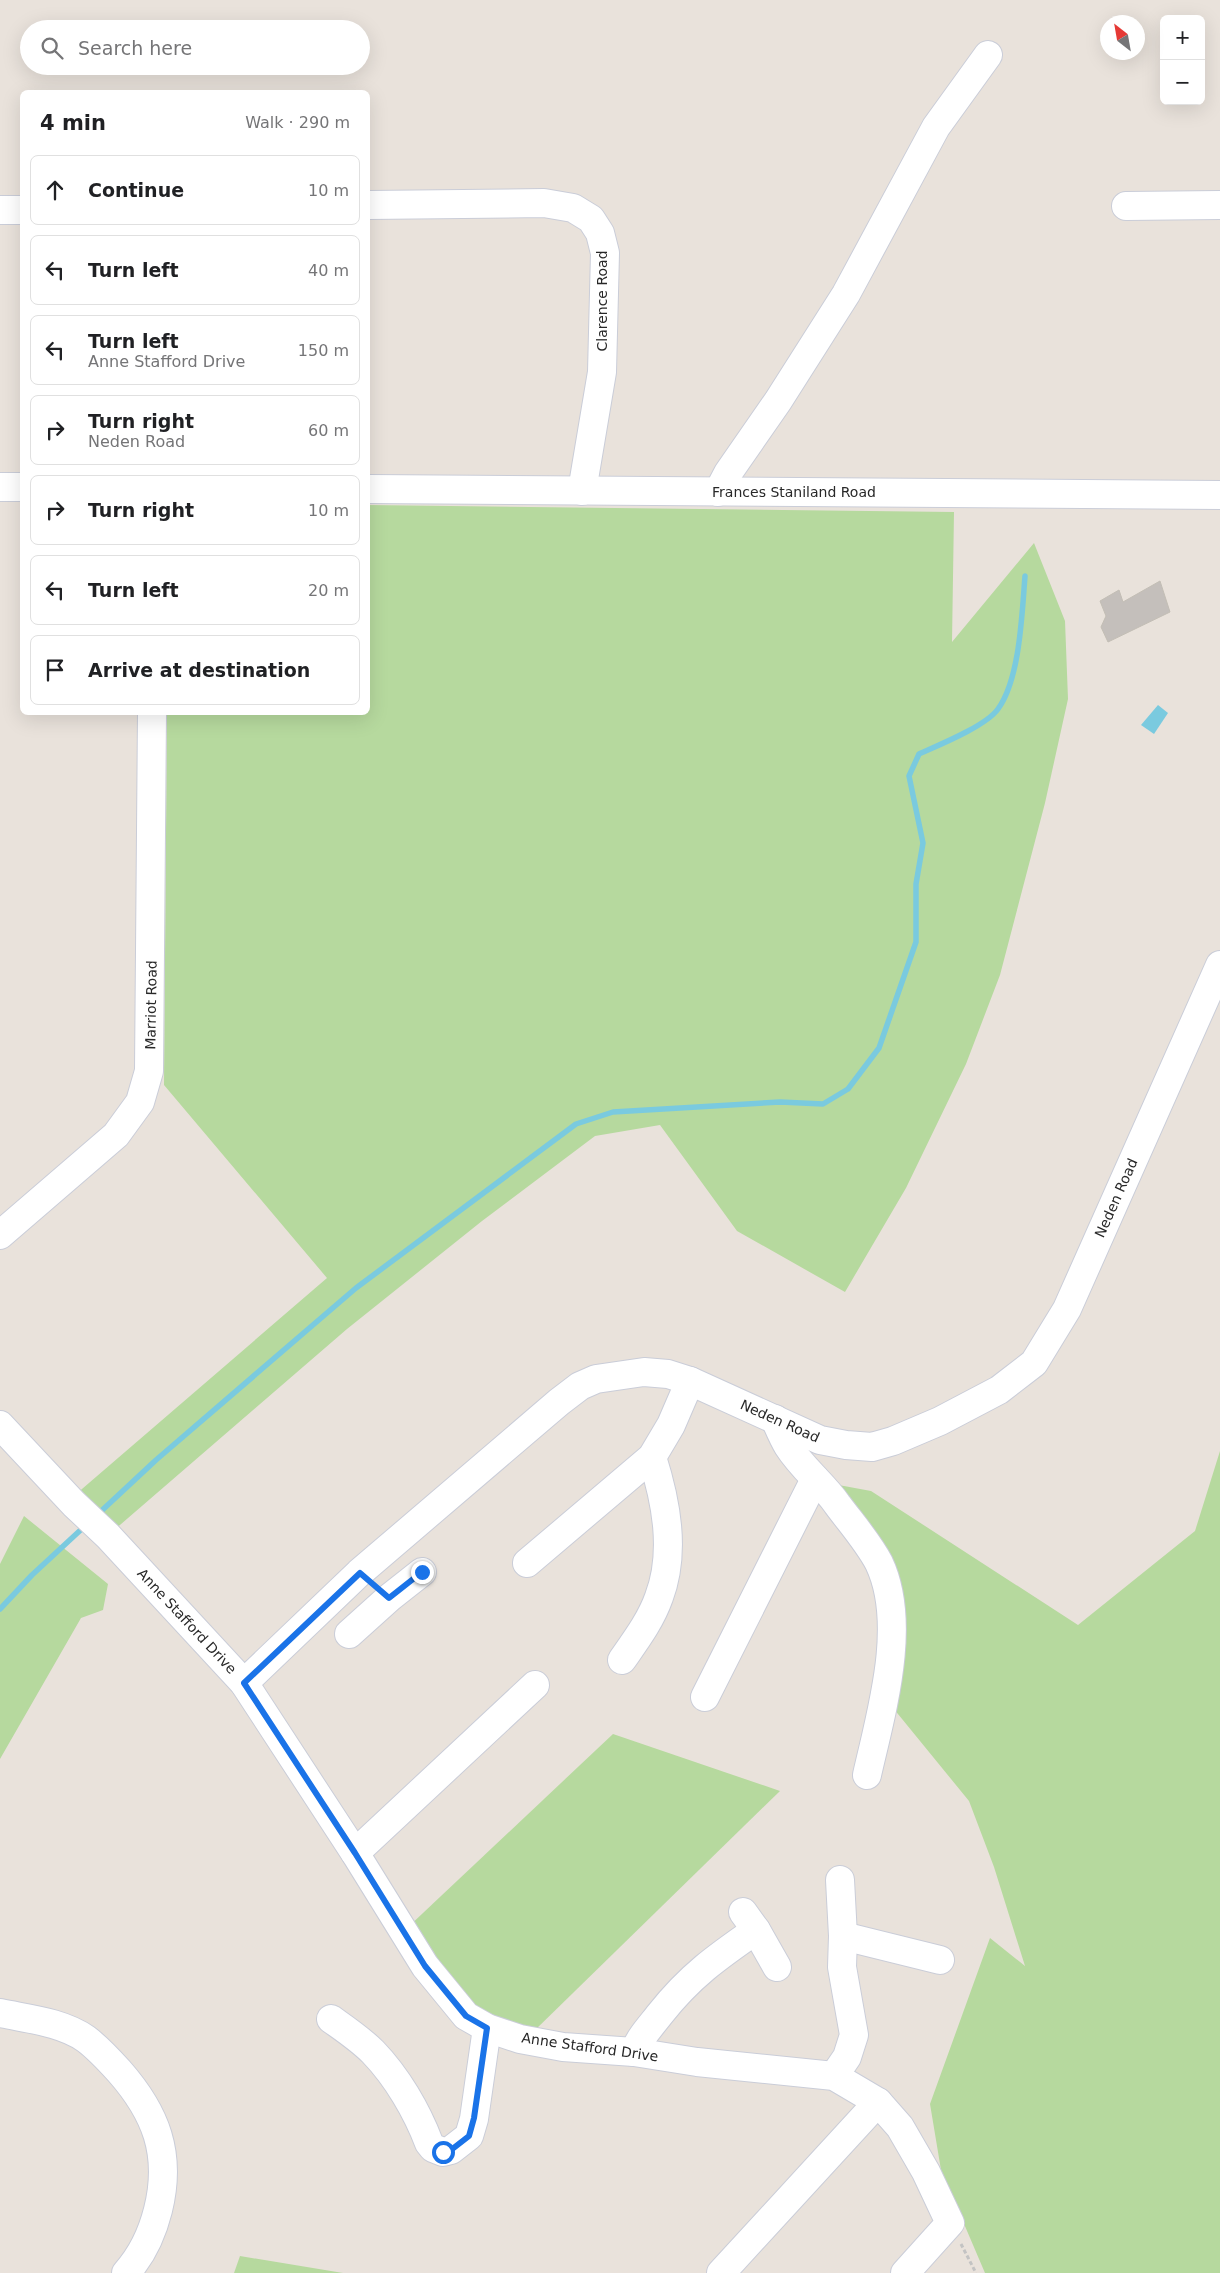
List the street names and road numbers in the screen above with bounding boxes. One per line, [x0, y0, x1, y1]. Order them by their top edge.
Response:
street label: Clarence Road [594, 250, 610, 352]
street label: Frances Staniland Road [712, 484, 876, 500]
street label: Marriot Road [142, 960, 160, 1050]
street label: Neden Road [1091, 1156, 1141, 1240]
street label: Neden Road [738, 1396, 822, 1446]
street label: Anne Stafford Drive [134, 1565, 240, 1677]
street label: Anne Stafford Drive [521, 2029, 659, 2065]

